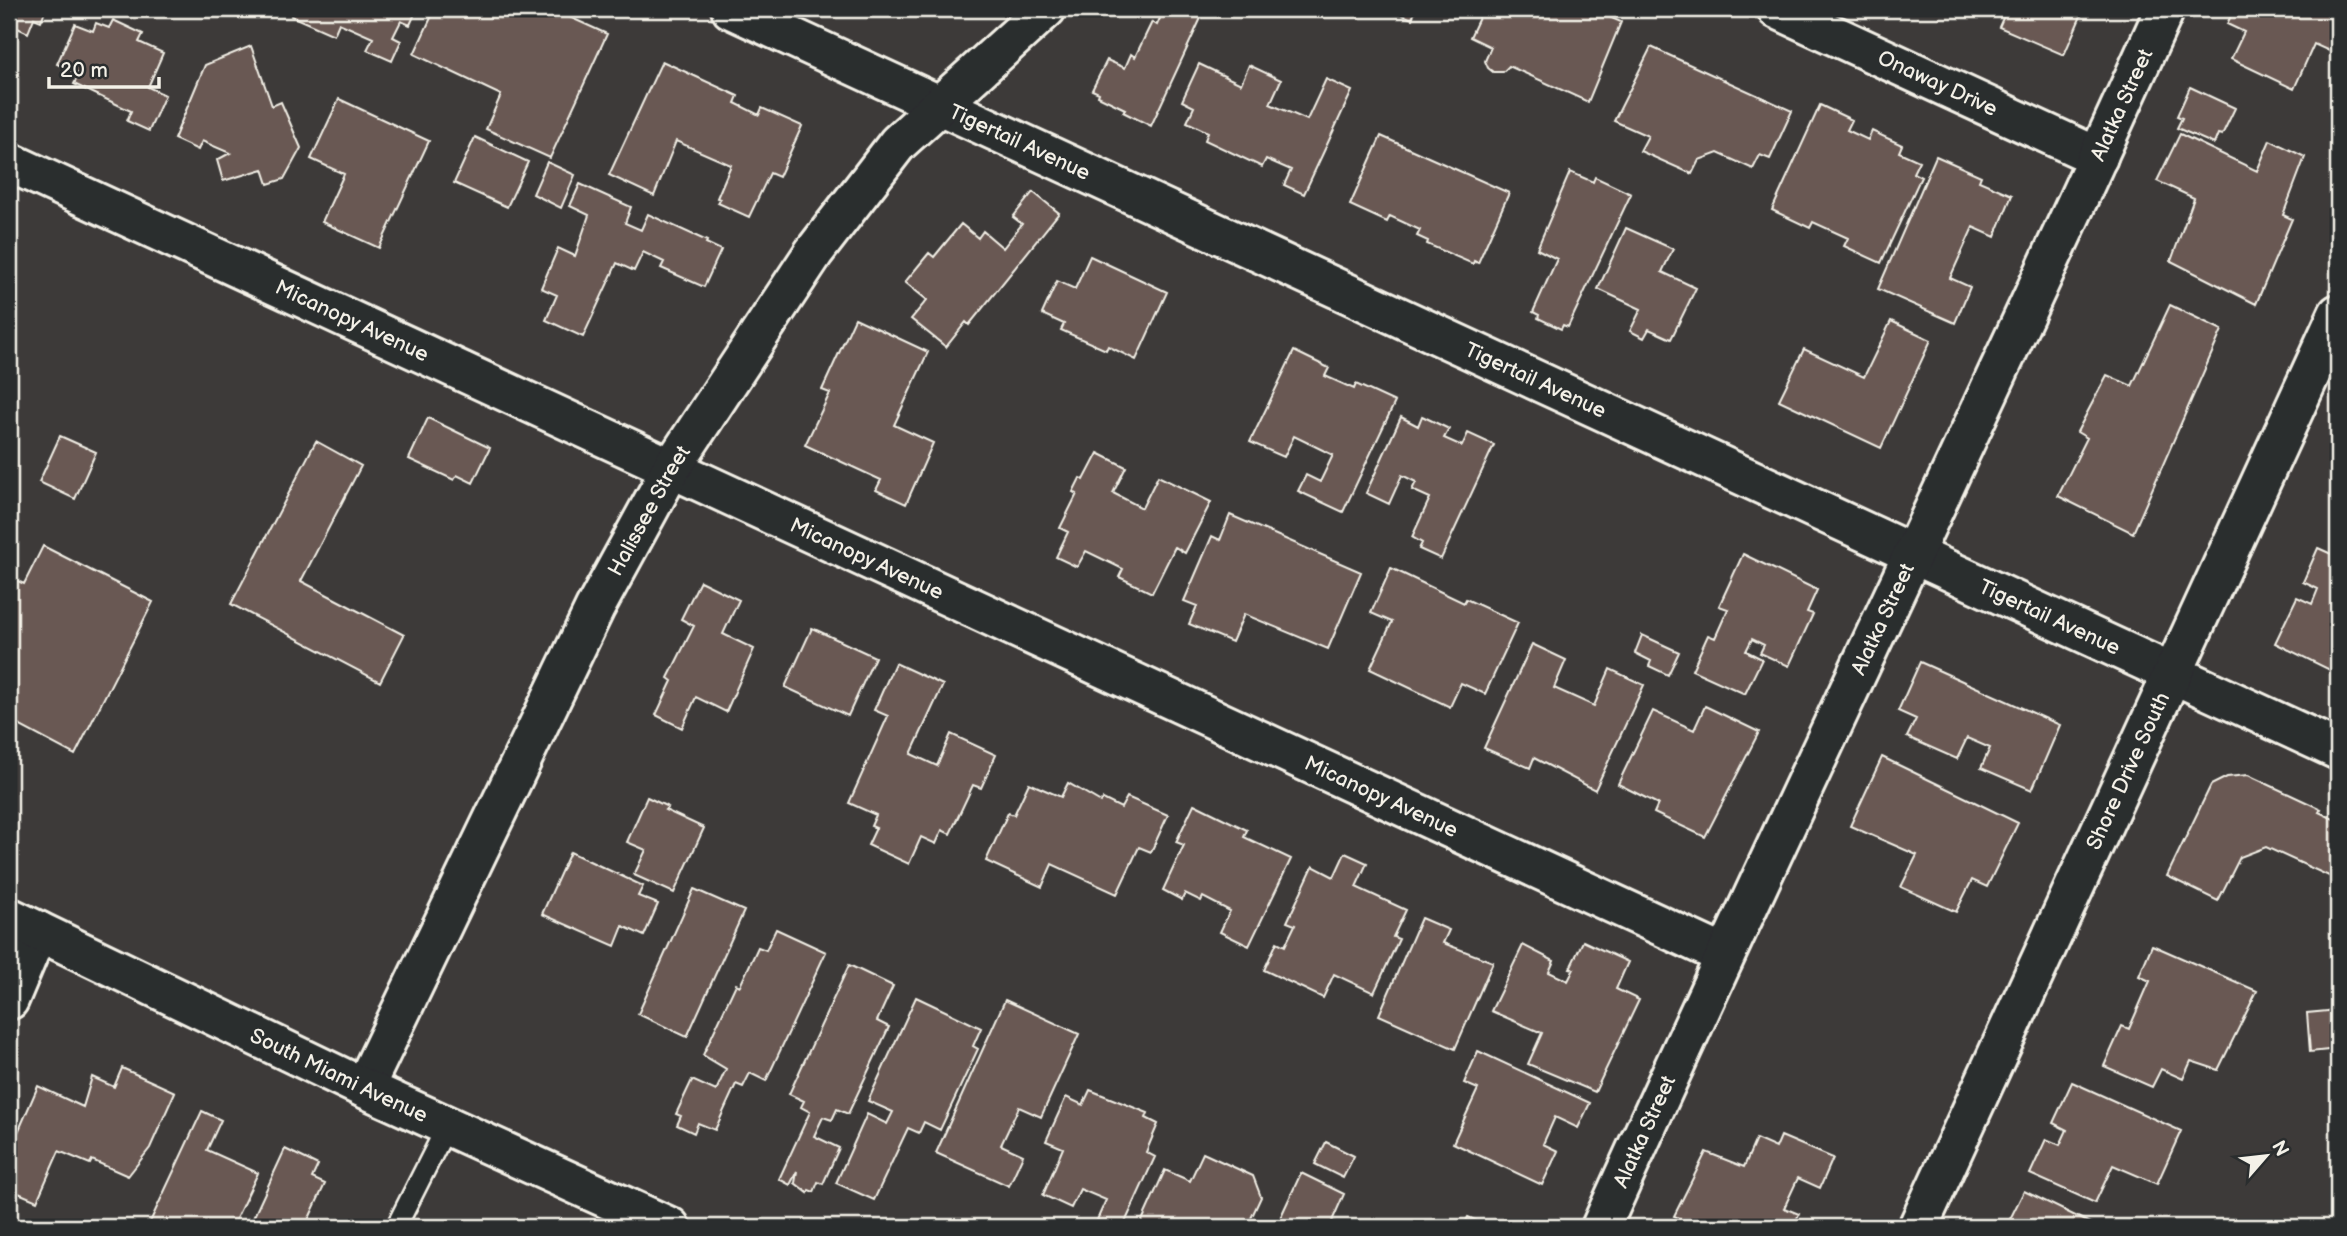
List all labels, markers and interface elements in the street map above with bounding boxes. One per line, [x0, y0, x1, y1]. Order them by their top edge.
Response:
street label: Onaway Drive [1874, 45, 2001, 122]
street label: Alatka Street [2086, 45, 2159, 165]
scale bar [49, 46, 159, 90]
text: 20 m [60, 58, 108, 83]
street label: Tigertail Avenue [945, 99, 1094, 186]
street label: Micanopy Avenue [271, 275, 433, 367]
street label: Tigertail Avenue [1461, 337, 1610, 424]
street label: Halissee Street [603, 440, 696, 580]
street label: Micanopy Avenue [786, 513, 947, 605]
street label: Alatka Street [1846, 559, 1920, 679]
street label: Tigertail Avenue [1975, 574, 2124, 661]
street label: Shore Drive South [2081, 688, 2175, 854]
street label: Micanopy Avenue [1301, 751, 1462, 843]
street label: South Miami Avenue [246, 1023, 431, 1128]
street label: Alatka Street [1609, 1071, 1681, 1192]
north arrow [2232, 1120, 2302, 1190]
text: N [2266, 1137, 2293, 1160]

